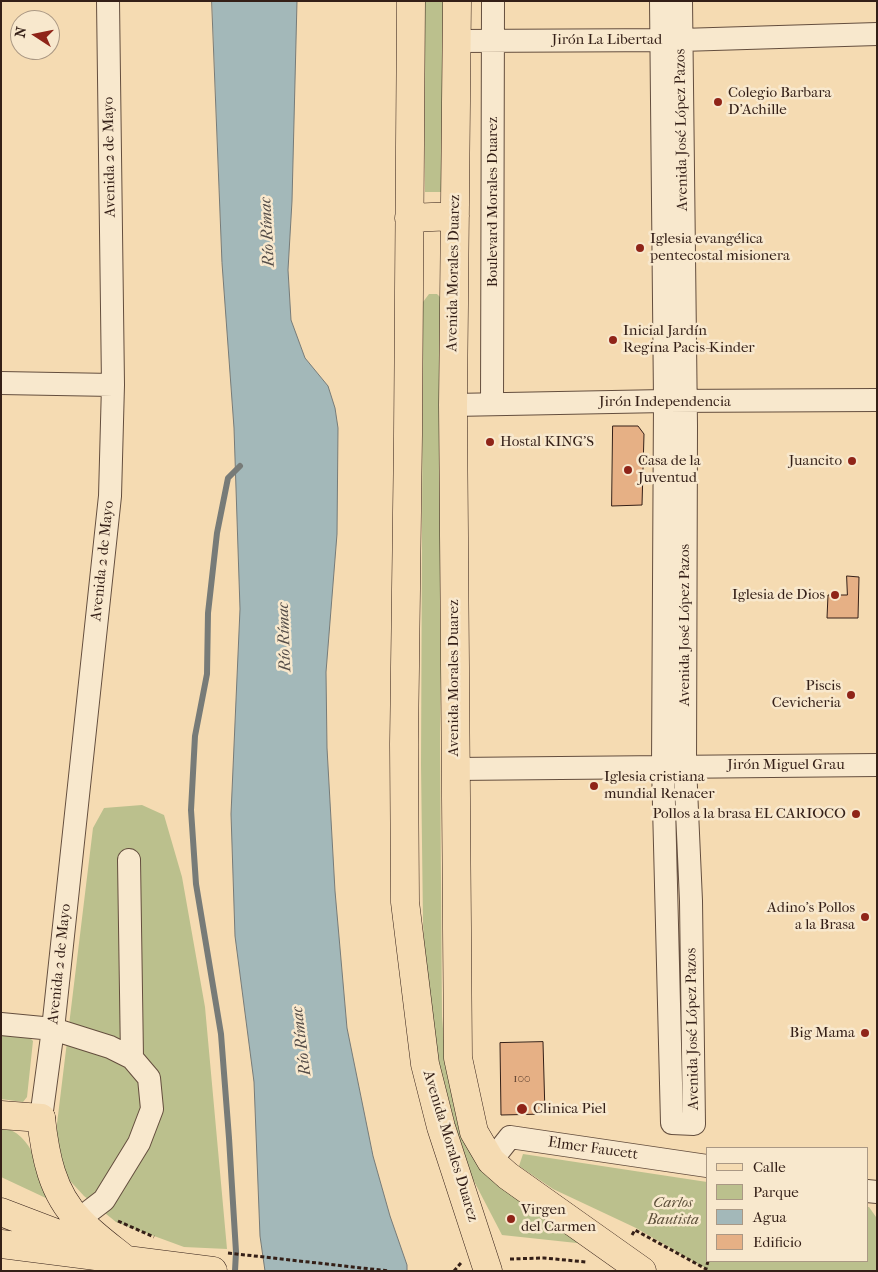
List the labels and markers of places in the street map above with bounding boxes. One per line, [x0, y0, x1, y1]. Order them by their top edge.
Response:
place label: Colegio Barbara D'Achille [728, 84, 831, 119]
marker: Colegio Barbara D'Achille [712, 96, 724, 108]
place label: Iglesia evangélica pentecostal misionera [650, 230, 790, 265]
marker: Iglesia evangélica pentecostal misionera [634, 242, 646, 254]
place label: Inicial Jardín Regina Pacis-Kinder [623, 322, 755, 357]
marker: Inicial Jardín Regina Pacis-Kinder [607, 334, 619, 346]
place label: Hostal KING'S [500, 433, 594, 451]
marker: Hostal KING'S [484, 436, 496, 448]
place label: Casa de la Juventud [638, 452, 701, 487]
place label: Juancito [789, 452, 842, 470]
marker: Juancito [846, 455, 858, 467]
marker: Casa de la Juventud [622, 464, 634, 476]
place label: Iglesia de Dios [732, 586, 825, 604]
marker: Iglesia de Dios [829, 589, 841, 601]
place label: Piscis Cevicheria [772, 677, 841, 712]
marker: Piscis Cevicheria [845, 689, 857, 701]
place label: Iglesia cristiana mundial Renacer [604, 768, 715, 803]
marker: Iglesia cristiana mundial Renacer [588, 780, 600, 792]
place label: Pollos a la brasa EL CARIOCO [652, 805, 846, 823]
marker: Pollos a la brasa EL CARIOCO [850, 808, 862, 820]
place label: Adino's Pollos a la Brasa [767, 899, 855, 934]
marker: Adino's Pollos a la Brasa [859, 911, 871, 923]
place label: Big Mama [790, 1024, 855, 1042]
marker: Big Mama [859, 1027, 871, 1039]
place label: Clinica Piel [533, 1100, 606, 1118]
marker: Clinica Piel [515, 1102, 529, 1116]
place label: Virgen del Carmen [521, 1201, 596, 1236]
marker: Virgen del Carmen [505, 1213, 517, 1225]

